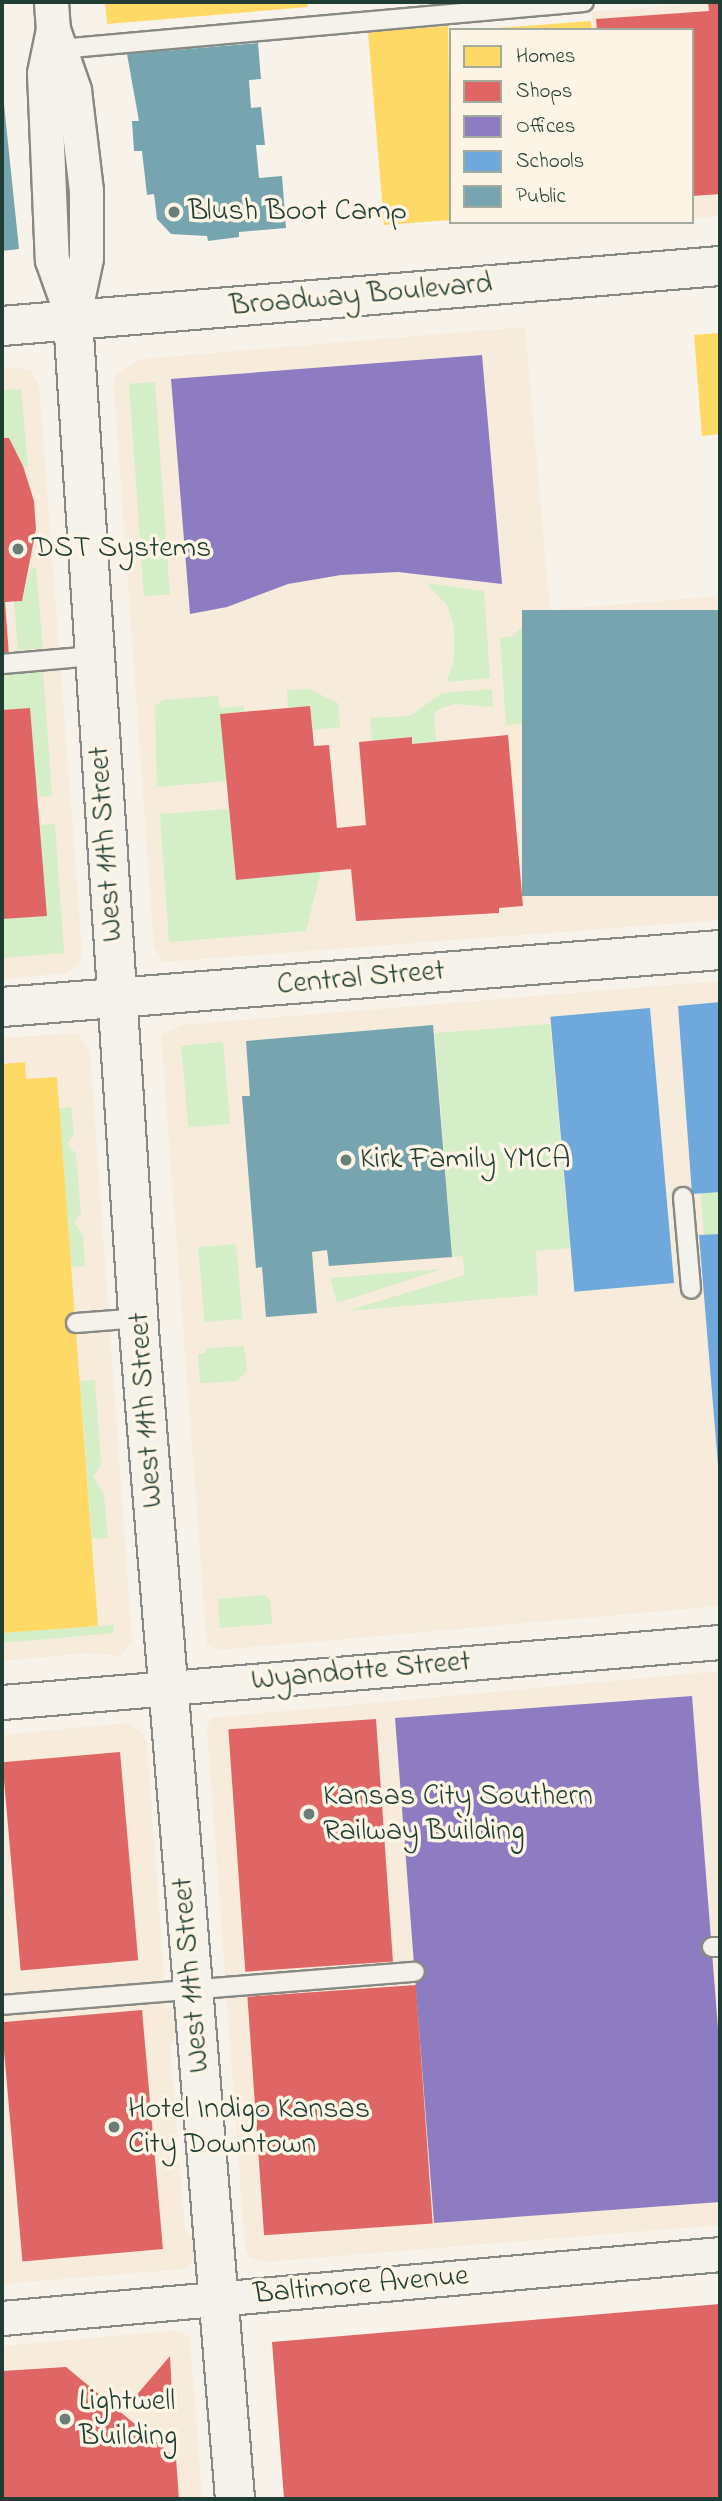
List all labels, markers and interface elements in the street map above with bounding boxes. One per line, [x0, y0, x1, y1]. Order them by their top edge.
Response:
legend [449, 28, 694, 224]
text: Homes [516, 42, 576, 72]
text: Shops [516, 77, 573, 107]
text: Offices [516, 112, 575, 142]
text: Schools [516, 147, 584, 177]
text: Public [516, 182, 566, 212]
place label: Blush Boot Camp [188, 194, 407, 230]
marker: Blush Boot Camp [166, 204, 182, 220]
street label: Broadway Boulevard [228, 267, 494, 325]
place label: DST Systems [32, 531, 211, 567]
marker: DST Systems [10, 541, 26, 557]
street label: West 11th Street [82, 745, 132, 943]
street label: Central Street [276, 954, 446, 1004]
place label: Kirk Family YMCA [360, 1142, 570, 1178]
marker: Kirk Family YMCA [338, 1152, 354, 1168]
street label: West 11th Street [122, 1311, 172, 1509]
street label: Wyandotte Street [250, 1644, 472, 1700]
place label: Kansas City Southern Railway Building [323, 1779, 593, 1850]
marker: Kansas City Southern Railway Building [301, 1806, 317, 1822]
street label: West 11th Street [166, 1876, 218, 2074]
place label: Hotel Indigo Kansas City Downtown [128, 2092, 370, 2162]
marker: Hotel Indigo Kansas City Downtown [106, 2119, 122, 2135]
street label: Baltimore Avenue [252, 2259, 470, 2313]
place label: Lightwell Building [79, 2384, 177, 2454]
marker: Lightwell Building [57, 2411, 73, 2427]

